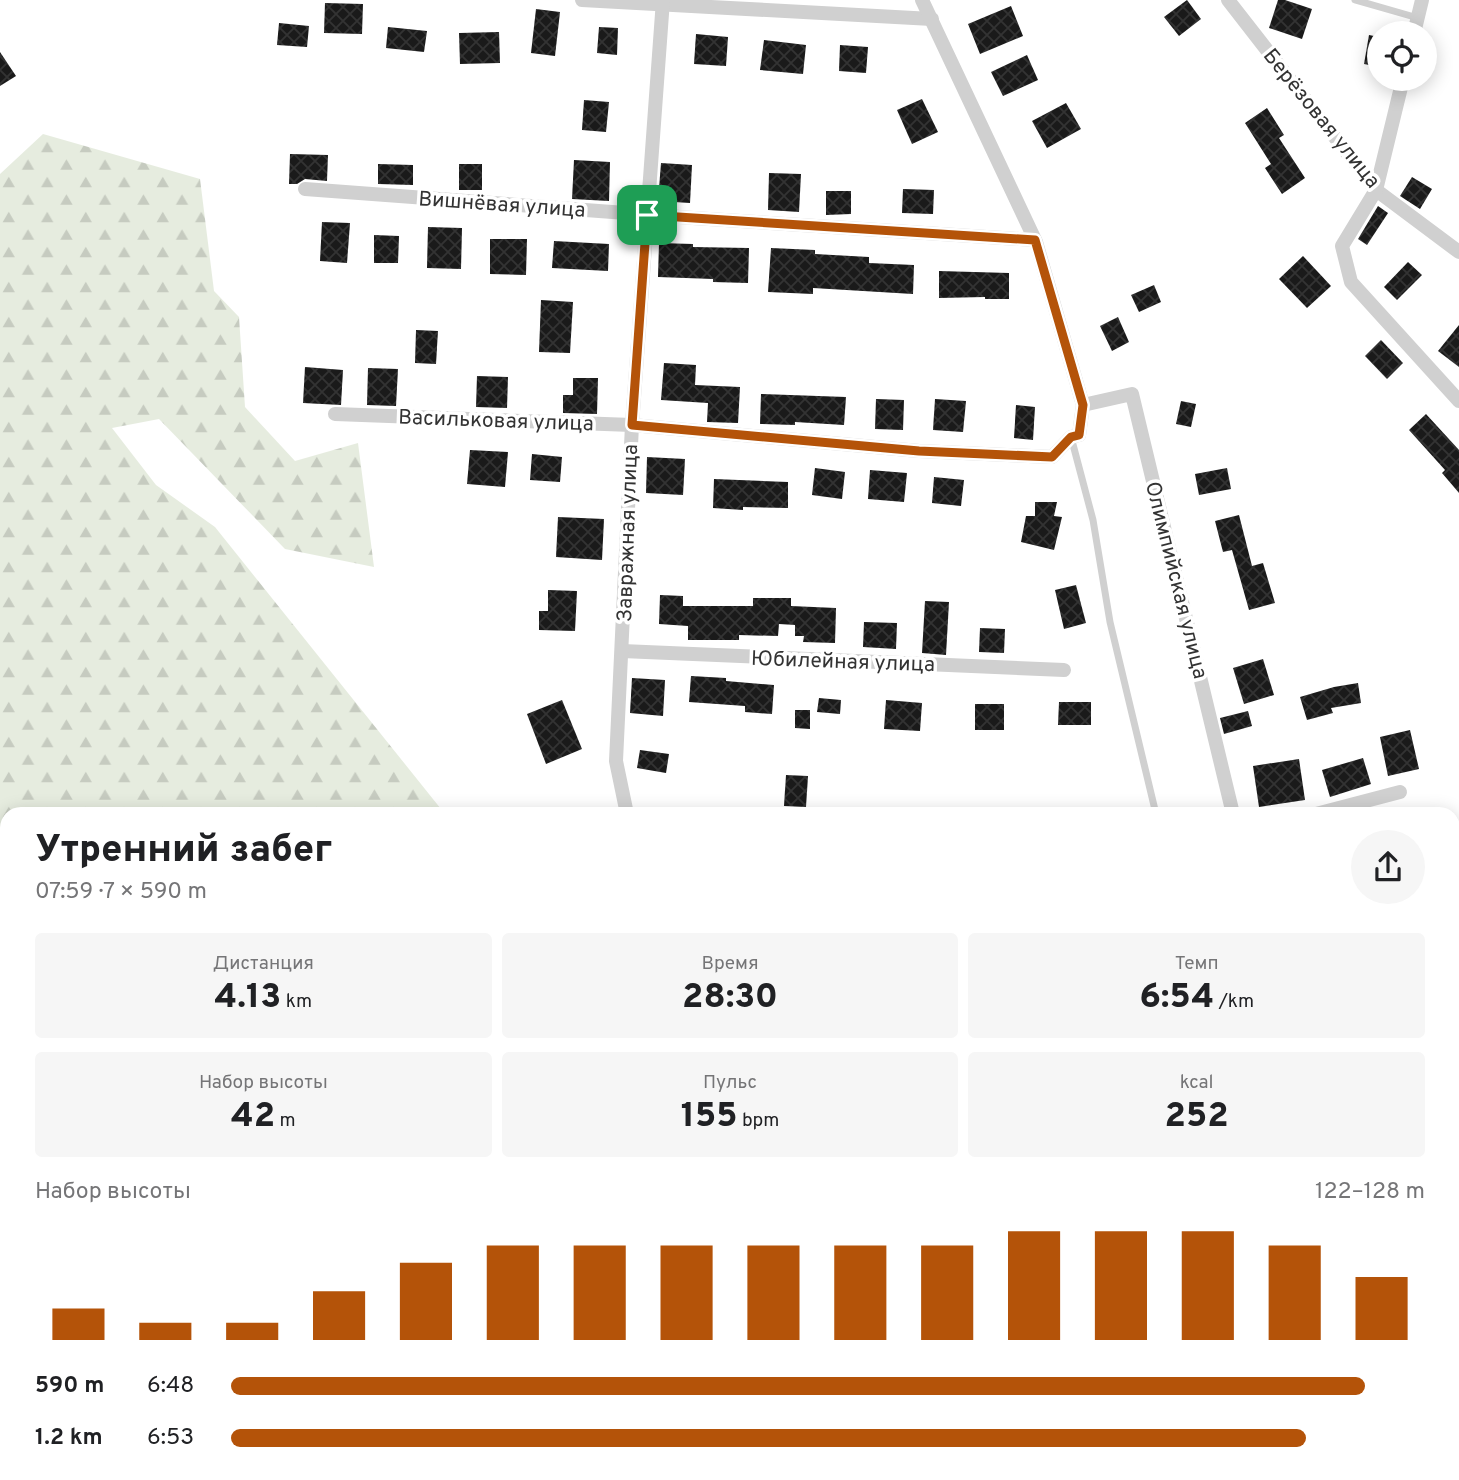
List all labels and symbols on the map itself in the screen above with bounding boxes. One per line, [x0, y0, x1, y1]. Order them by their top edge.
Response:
street label: Берёзовая улица [1256, 44, 1385, 194]
pin [617, 185, 677, 245]
street label: Вишнёвая улица [417, 186, 586, 225]
street label: Васильковая улица [398, 405, 594, 438]
street label: Завражная улица [612, 444, 645, 623]
street label: Олимпийская улица [1138, 479, 1213, 682]
street label: Юбилейная улица [750, 646, 935, 679]

